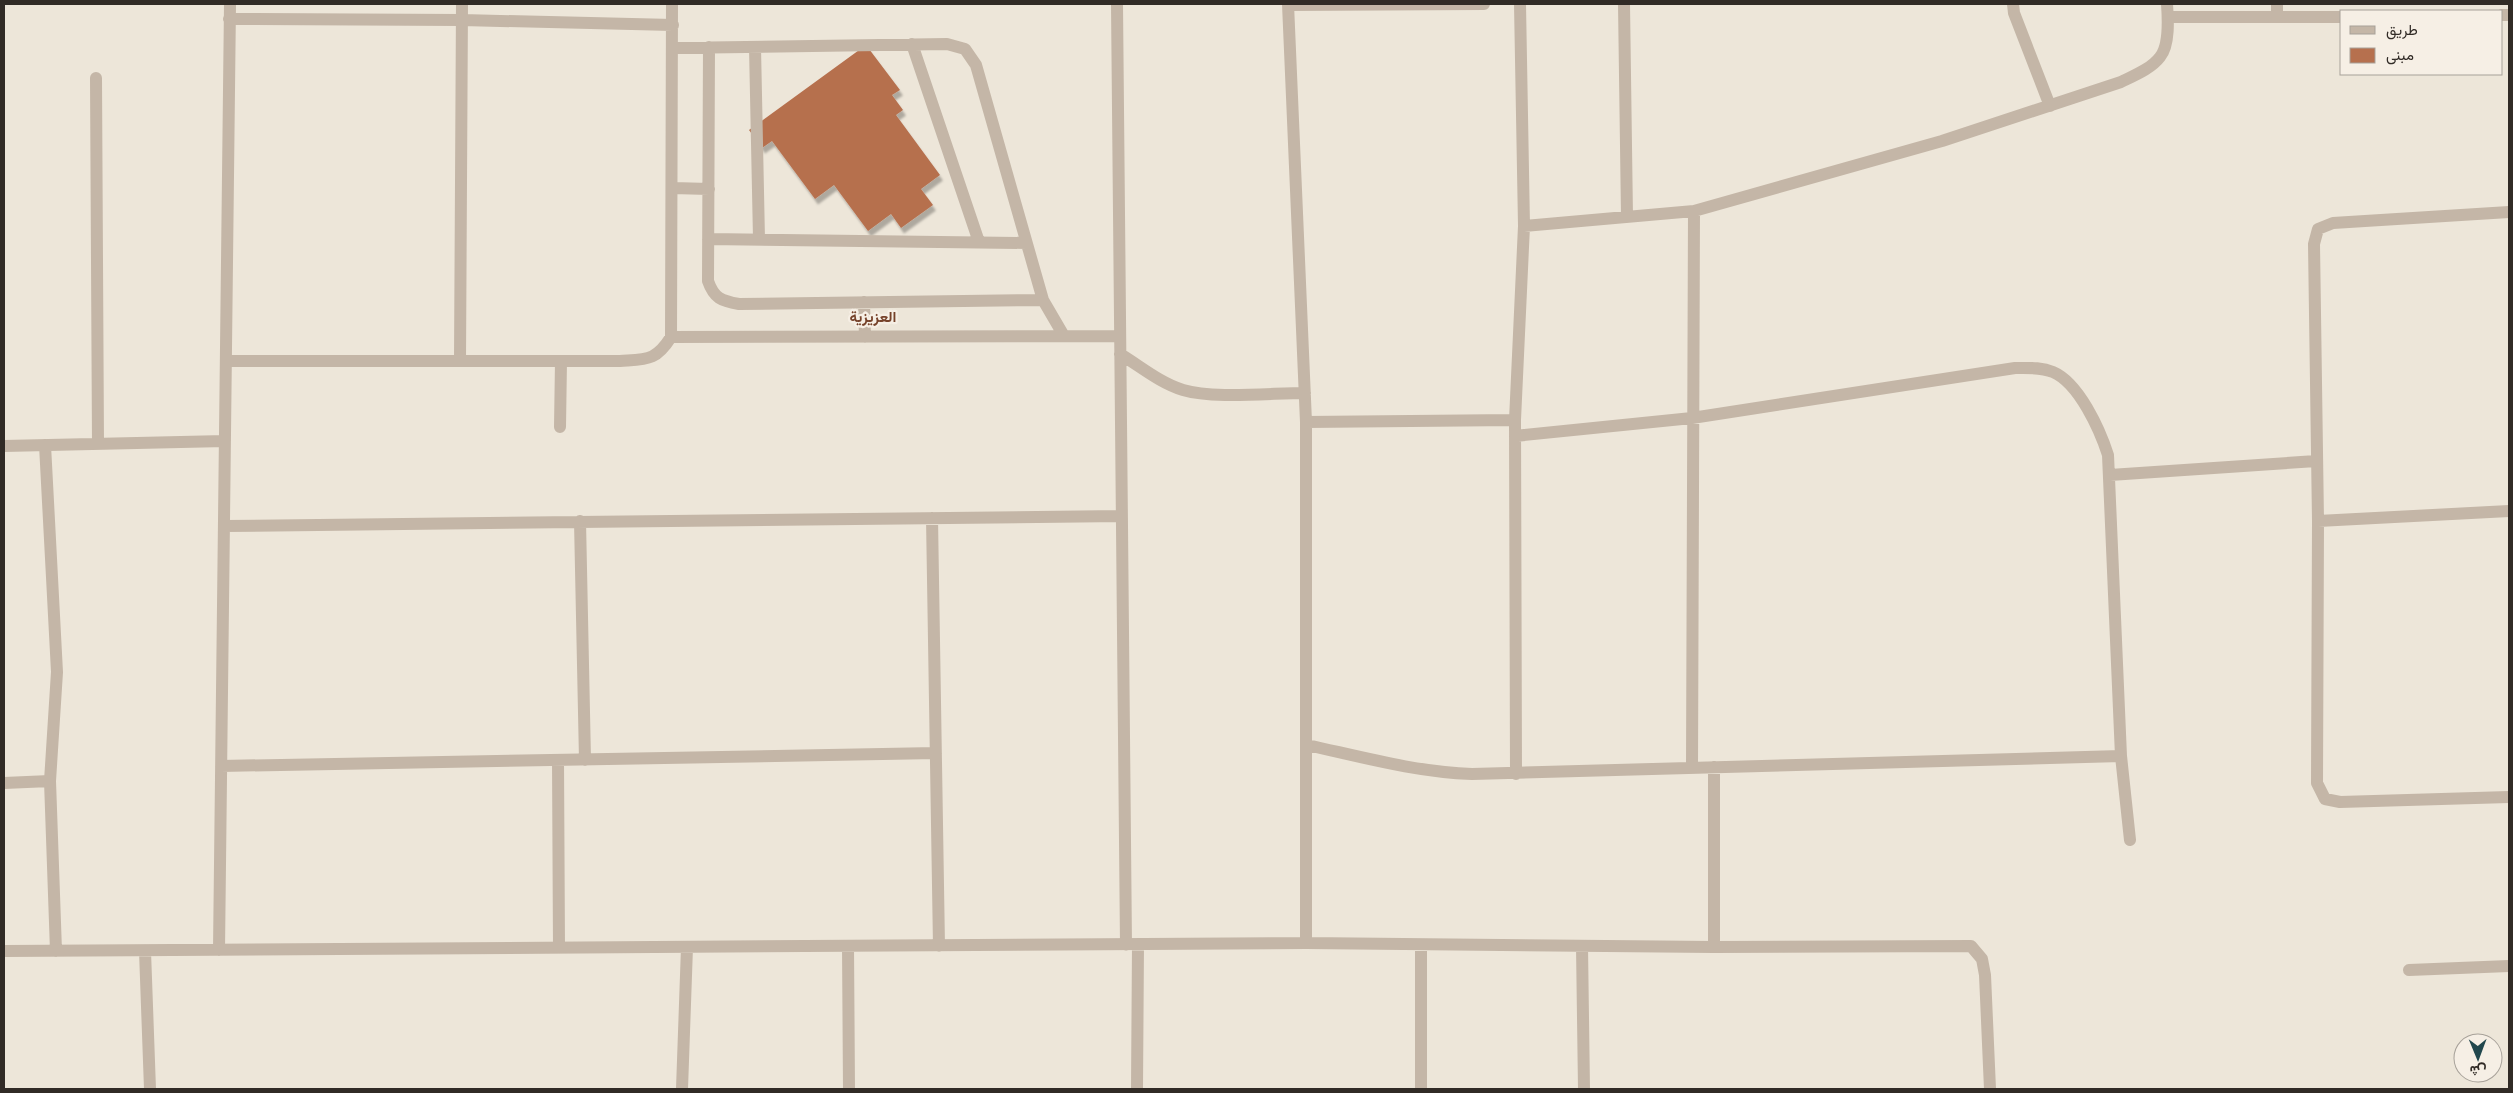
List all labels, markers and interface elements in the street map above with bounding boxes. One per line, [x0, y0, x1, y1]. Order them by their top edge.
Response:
legend [2340, 10, 2503, 75]
text: طريق [2386, 19, 2418, 40]
text: مبنى [2386, 44, 2414, 65]
district label: العزيزية [849, 306, 897, 327]
north arrow [2453, 1033, 2503, 1083]
text: ش [2469, 1062, 2487, 1081]

